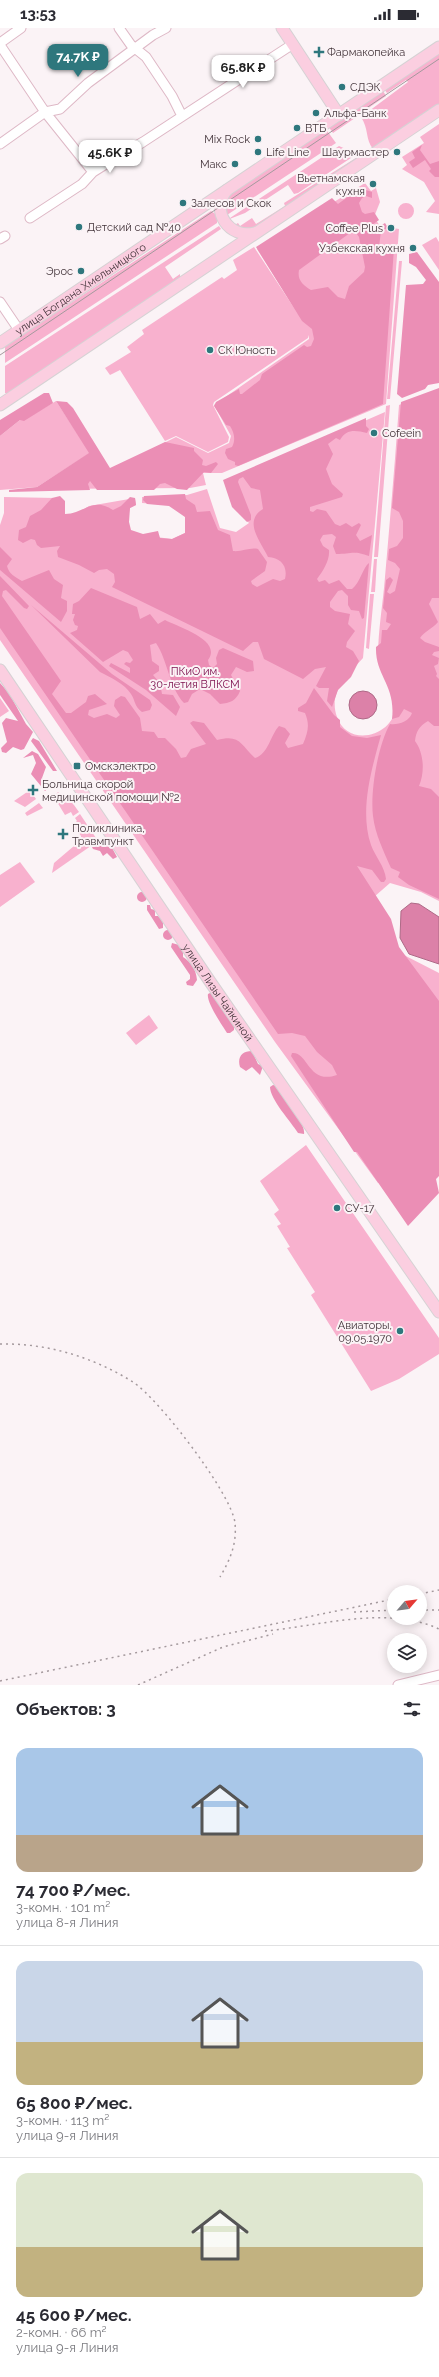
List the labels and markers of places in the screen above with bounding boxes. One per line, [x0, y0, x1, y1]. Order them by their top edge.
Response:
pin: 74.7K ₽ [41, 44, 115, 78]
place label: Фармакопейка [327, 46, 405, 59]
marker: Фармакопейка [314, 47, 324, 57]
pin: 65.8K ₽ [206, 55, 280, 89]
place label: СДЭК [350, 81, 381, 94]
marker: СДЭК [337, 82, 347, 92]
place label: Альфа-Банк [324, 107, 387, 120]
marker: Альфа-Банк [311, 108, 321, 118]
place label: ВТБ [305, 122, 326, 135]
marker: ВТБ [292, 123, 302, 133]
place label: Mix Rock [204, 133, 250, 146]
marker: Mix Rock [253, 134, 263, 144]
pin: 45.6K ₽ [73, 140, 147, 174]
place label: Life Line [266, 146, 310, 159]
place label: Шаурмастер [322, 146, 389, 159]
marker: Life Line [253, 147, 263, 157]
marker: Шаурмастер [392, 147, 402, 157]
place label: Макс [200, 158, 227, 171]
marker: Макс [230, 159, 240, 169]
place label: Вьетнамская кухня [297, 172, 365, 198]
marker: Вьетнамская кухня [368, 179, 378, 189]
place label: Залесов и Скок [191, 197, 272, 210]
marker: Залесов и Скок [178, 198, 188, 208]
place label: Детский сад №40 [87, 221, 181, 234]
marker: Детский сад №40 [74, 222, 84, 232]
place label: Coffee Plus [325, 222, 383, 235]
marker: Coffee Plus [386, 223, 396, 233]
place label: Узбекская кухня [319, 242, 405, 255]
marker: Узбекская кухня [408, 243, 418, 253]
place label: Эрос [46, 265, 73, 278]
marker: Эрос [76, 266, 86, 276]
place label: СК Юность [218, 344, 276, 357]
marker: СК Юность [205, 345, 215, 355]
place label: Cofeein [382, 427, 421, 440]
marker: Cofeein [369, 428, 379, 438]
place label: Омскэлектро [85, 760, 156, 773]
marker: Омскэлектро [72, 761, 82, 771]
place label: Больница скорой медицинской помощи №2 [42, 778, 180, 804]
marker: Больница скорой медицинской помощи №2 [27, 784, 39, 796]
place label: Поликлиника, Травмпункт [72, 822, 145, 848]
marker: Поликлиника, Травмпункт [57, 828, 69, 840]
place label: СУ-17 [345, 1202, 375, 1215]
marker: СУ-17 [332, 1203, 342, 1213]
place label: Авиаторы, 09.05.1970 [338, 1319, 392, 1345]
marker: Авиаторы, 09.05.1970 [395, 1326, 405, 1336]

